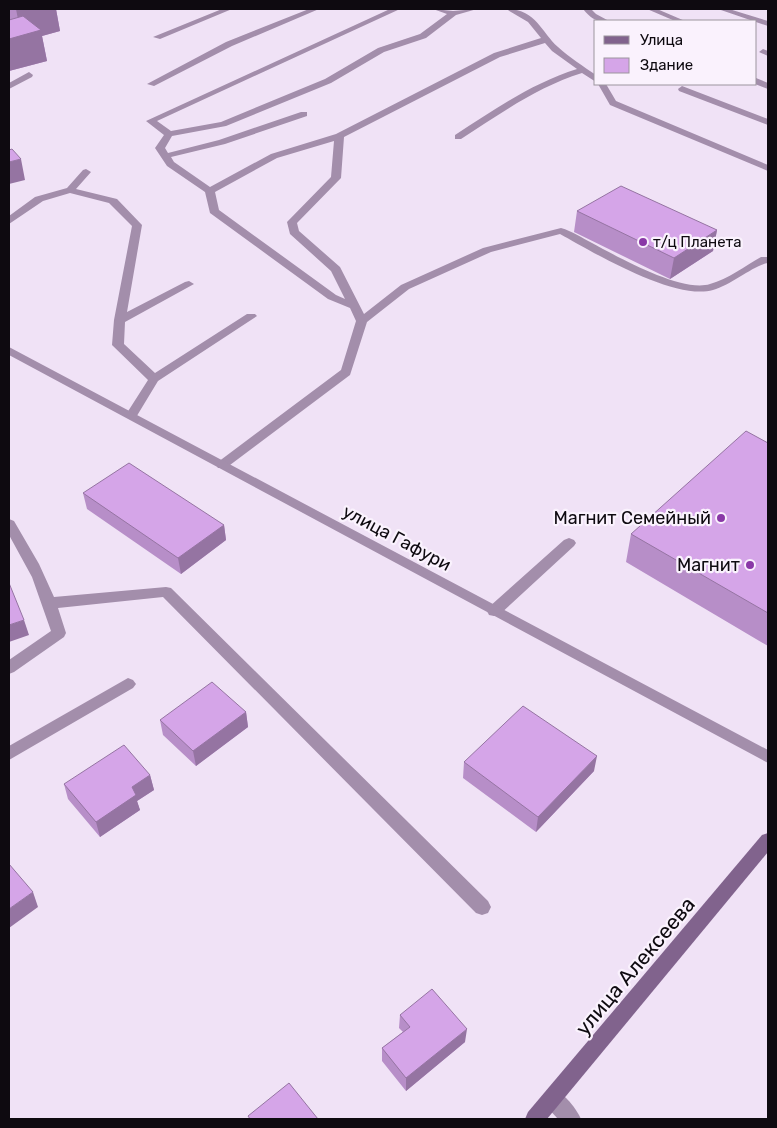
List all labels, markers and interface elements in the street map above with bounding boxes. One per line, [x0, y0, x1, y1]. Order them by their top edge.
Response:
legend [594, 20, 757, 85]
text: Улица [640, 31, 683, 49]
text: Здание [640, 56, 693, 74]
place label: т/ц Планета [653, 233, 742, 251]
marker: т/ц Планета [637, 236, 649, 248]
street label: улица Гафури [339, 500, 455, 576]
place label: Магнит Семейный [553, 507, 711, 529]
marker: Магнит Семейный [715, 512, 727, 524]
place label: Магнит [677, 554, 740, 576]
marker: Магнит [744, 559, 756, 571]
street label: улица Алексеева [570, 892, 700, 1040]

